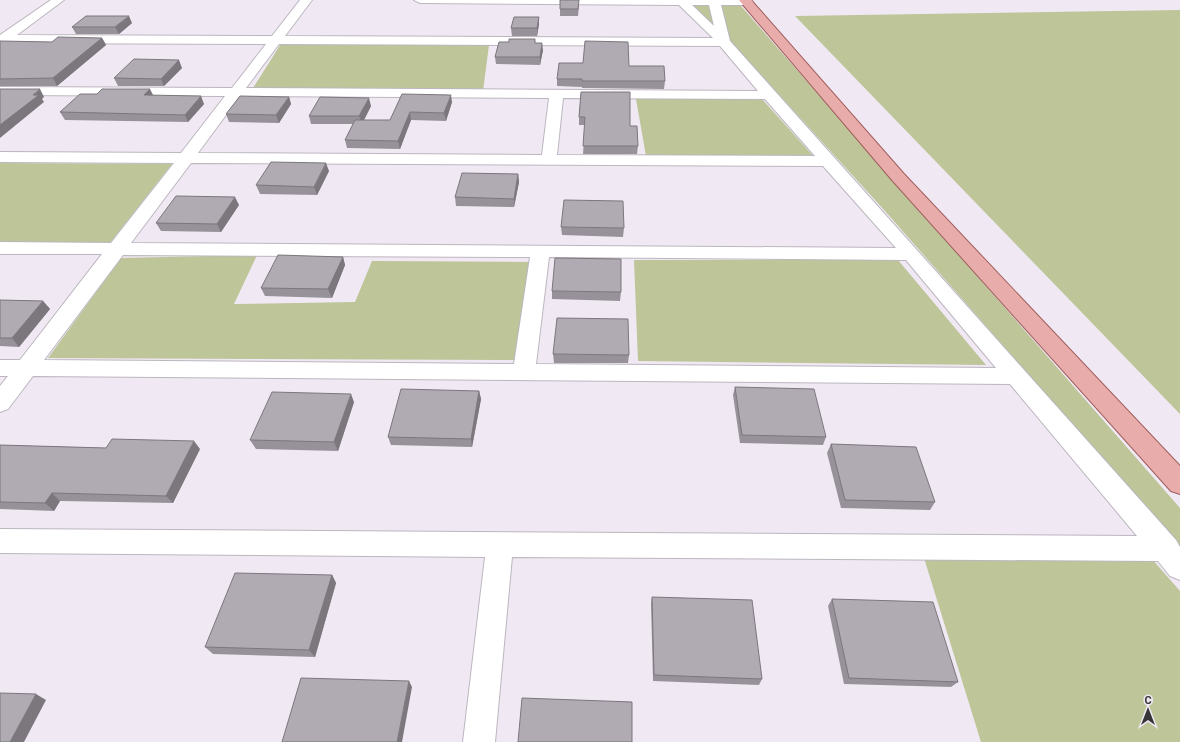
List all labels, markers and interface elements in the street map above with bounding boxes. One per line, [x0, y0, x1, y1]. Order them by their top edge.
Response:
north arrow [1128, 690, 1168, 730]
text: С [1144, 694, 1152, 707]

